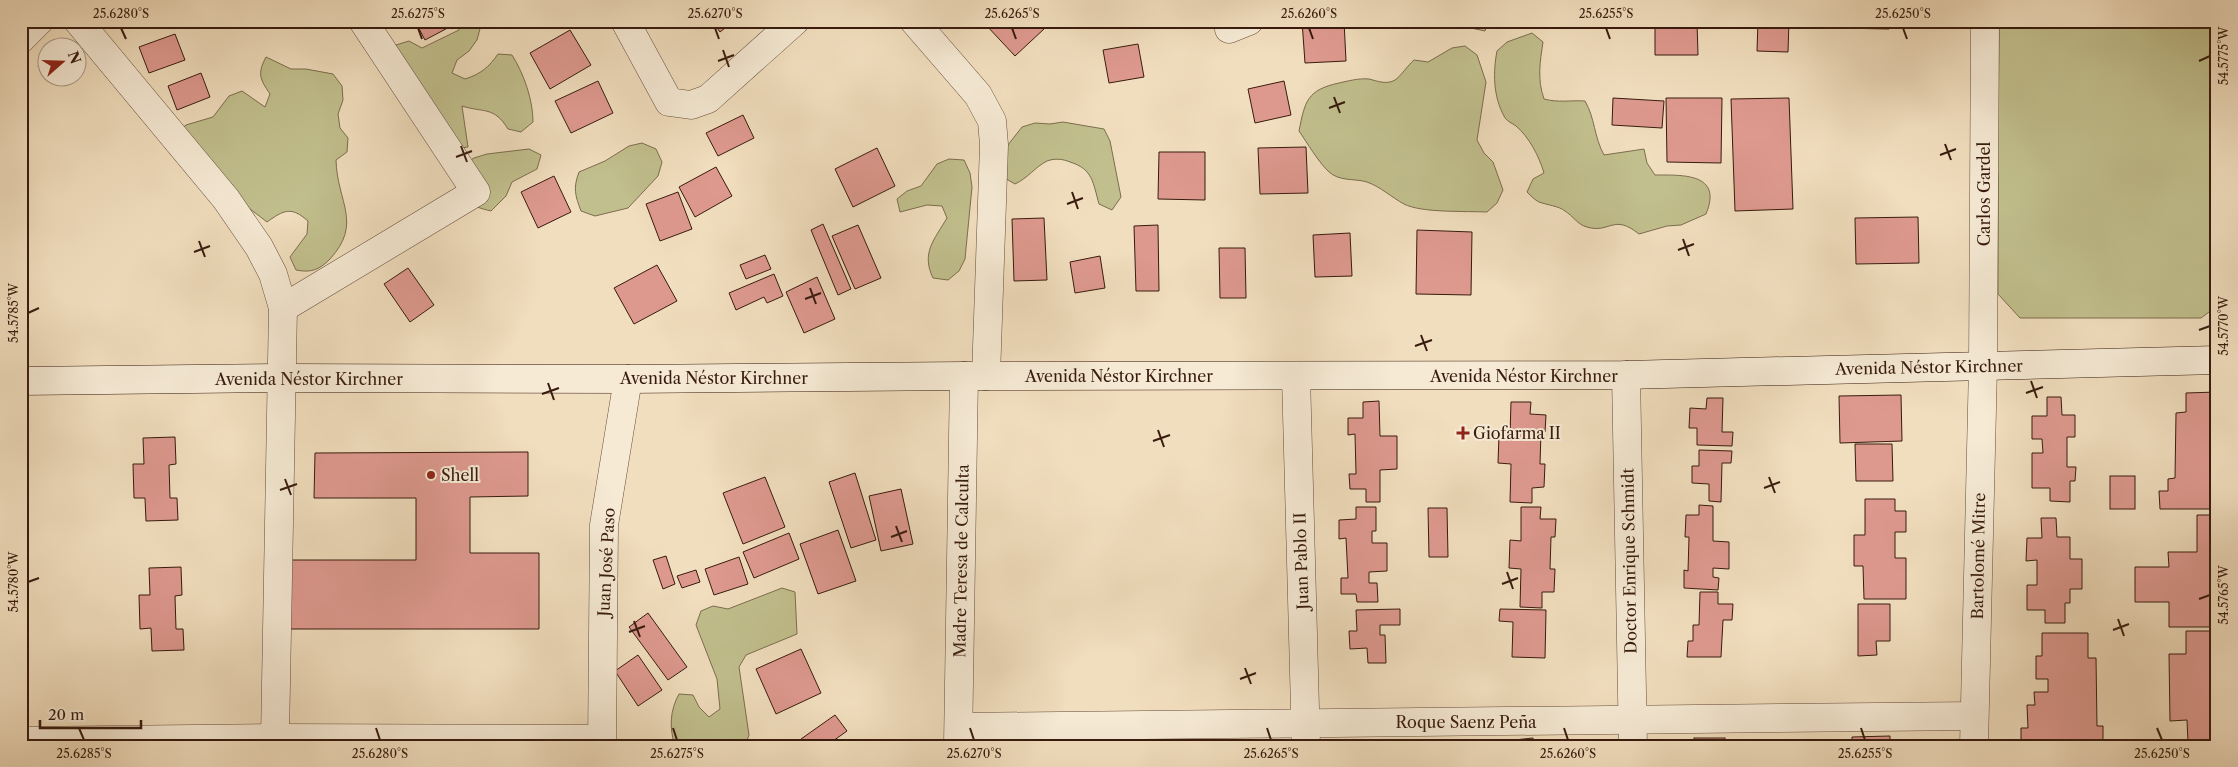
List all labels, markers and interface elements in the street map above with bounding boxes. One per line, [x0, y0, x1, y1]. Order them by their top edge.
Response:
text: 25.6280°S [93, 6, 149, 21]
text: 25.6275°S [391, 6, 445, 21]
text: 25.6270°S [687, 6, 743, 21]
text: 25.6265°S [984, 6, 1040, 21]
text: 25.6260°S [1281, 6, 1337, 21]
text: 25.6255°S [1579, 6, 1633, 21]
text: 25.6250°S [1875, 6, 1931, 21]
text: 54.5775°W [2216, 26, 2231, 85]
north arrow [38, 38, 88, 88]
text: N [64, 49, 85, 66]
street label: Carlos Gardel [1974, 141, 1994, 246]
text: 54.5785°W [6, 282, 21, 343]
text: 54.5770°W [2216, 295, 2231, 356]
street label: Avenida Néstor Kirchner [1834, 355, 2023, 379]
street label: Avenida Néstor Kirchner [1024, 366, 1213, 386]
street label: Avenida Néstor Kirchner [1429, 366, 1618, 386]
street label: Avenida Néstor Kirchner [619, 368, 808, 388]
street label: Avenida Néstor Kirchner [214, 369, 403, 389]
place label: Giofarma II [1473, 423, 1561, 443]
marker: Giofarma II [1457, 427, 1469, 439]
street label: Madre Teresa de Calculta [949, 464, 973, 658]
place label: Shell [441, 465, 479, 485]
street label: Doctor Enrique Schmidt [1617, 468, 1641, 654]
marker: Shell [425, 469, 437, 481]
street label: Bartolomé Mitre [1967, 492, 1989, 620]
street label: Juan José Paso [593, 507, 619, 620]
street label: Juan Pablo II [1289, 512, 1313, 613]
text: 54.5780°W [6, 551, 21, 612]
text: 54.5765°W [2216, 564, 2231, 625]
scale bar [40, 697, 141, 729]
text: 20 m [48, 705, 84, 724]
street label: Roque Saenz Peña [1396, 712, 1537, 732]
text: 25.6285°S [56, 746, 112, 761]
text: 25.6280°S [352, 746, 408, 761]
text: 25.6275°S [650, 746, 704, 761]
text: 25.6270°S [946, 746, 1002, 761]
text: 25.6265°S [1243, 746, 1299, 761]
text: 25.6260°S [1540, 746, 1596, 761]
text: 25.6255°S [1838, 746, 1892, 761]
text: 25.6250°S [2134, 746, 2190, 761]

